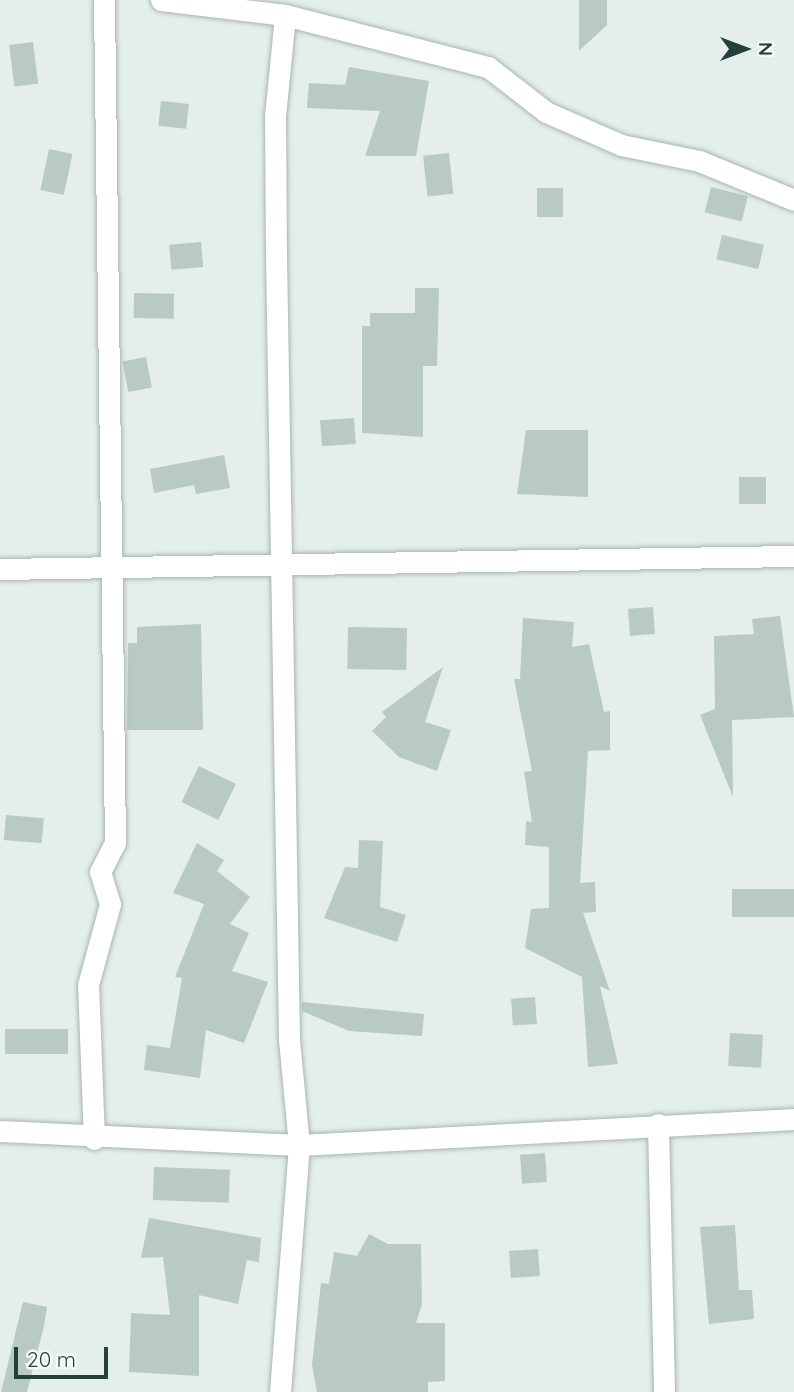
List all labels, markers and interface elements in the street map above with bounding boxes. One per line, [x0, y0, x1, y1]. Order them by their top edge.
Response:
north arrow [710, 14, 780, 84]
text: N [754, 42, 778, 56]
scale bar [18, 1332, 112, 1376]
text: 20 m [27, 1346, 76, 1372]

